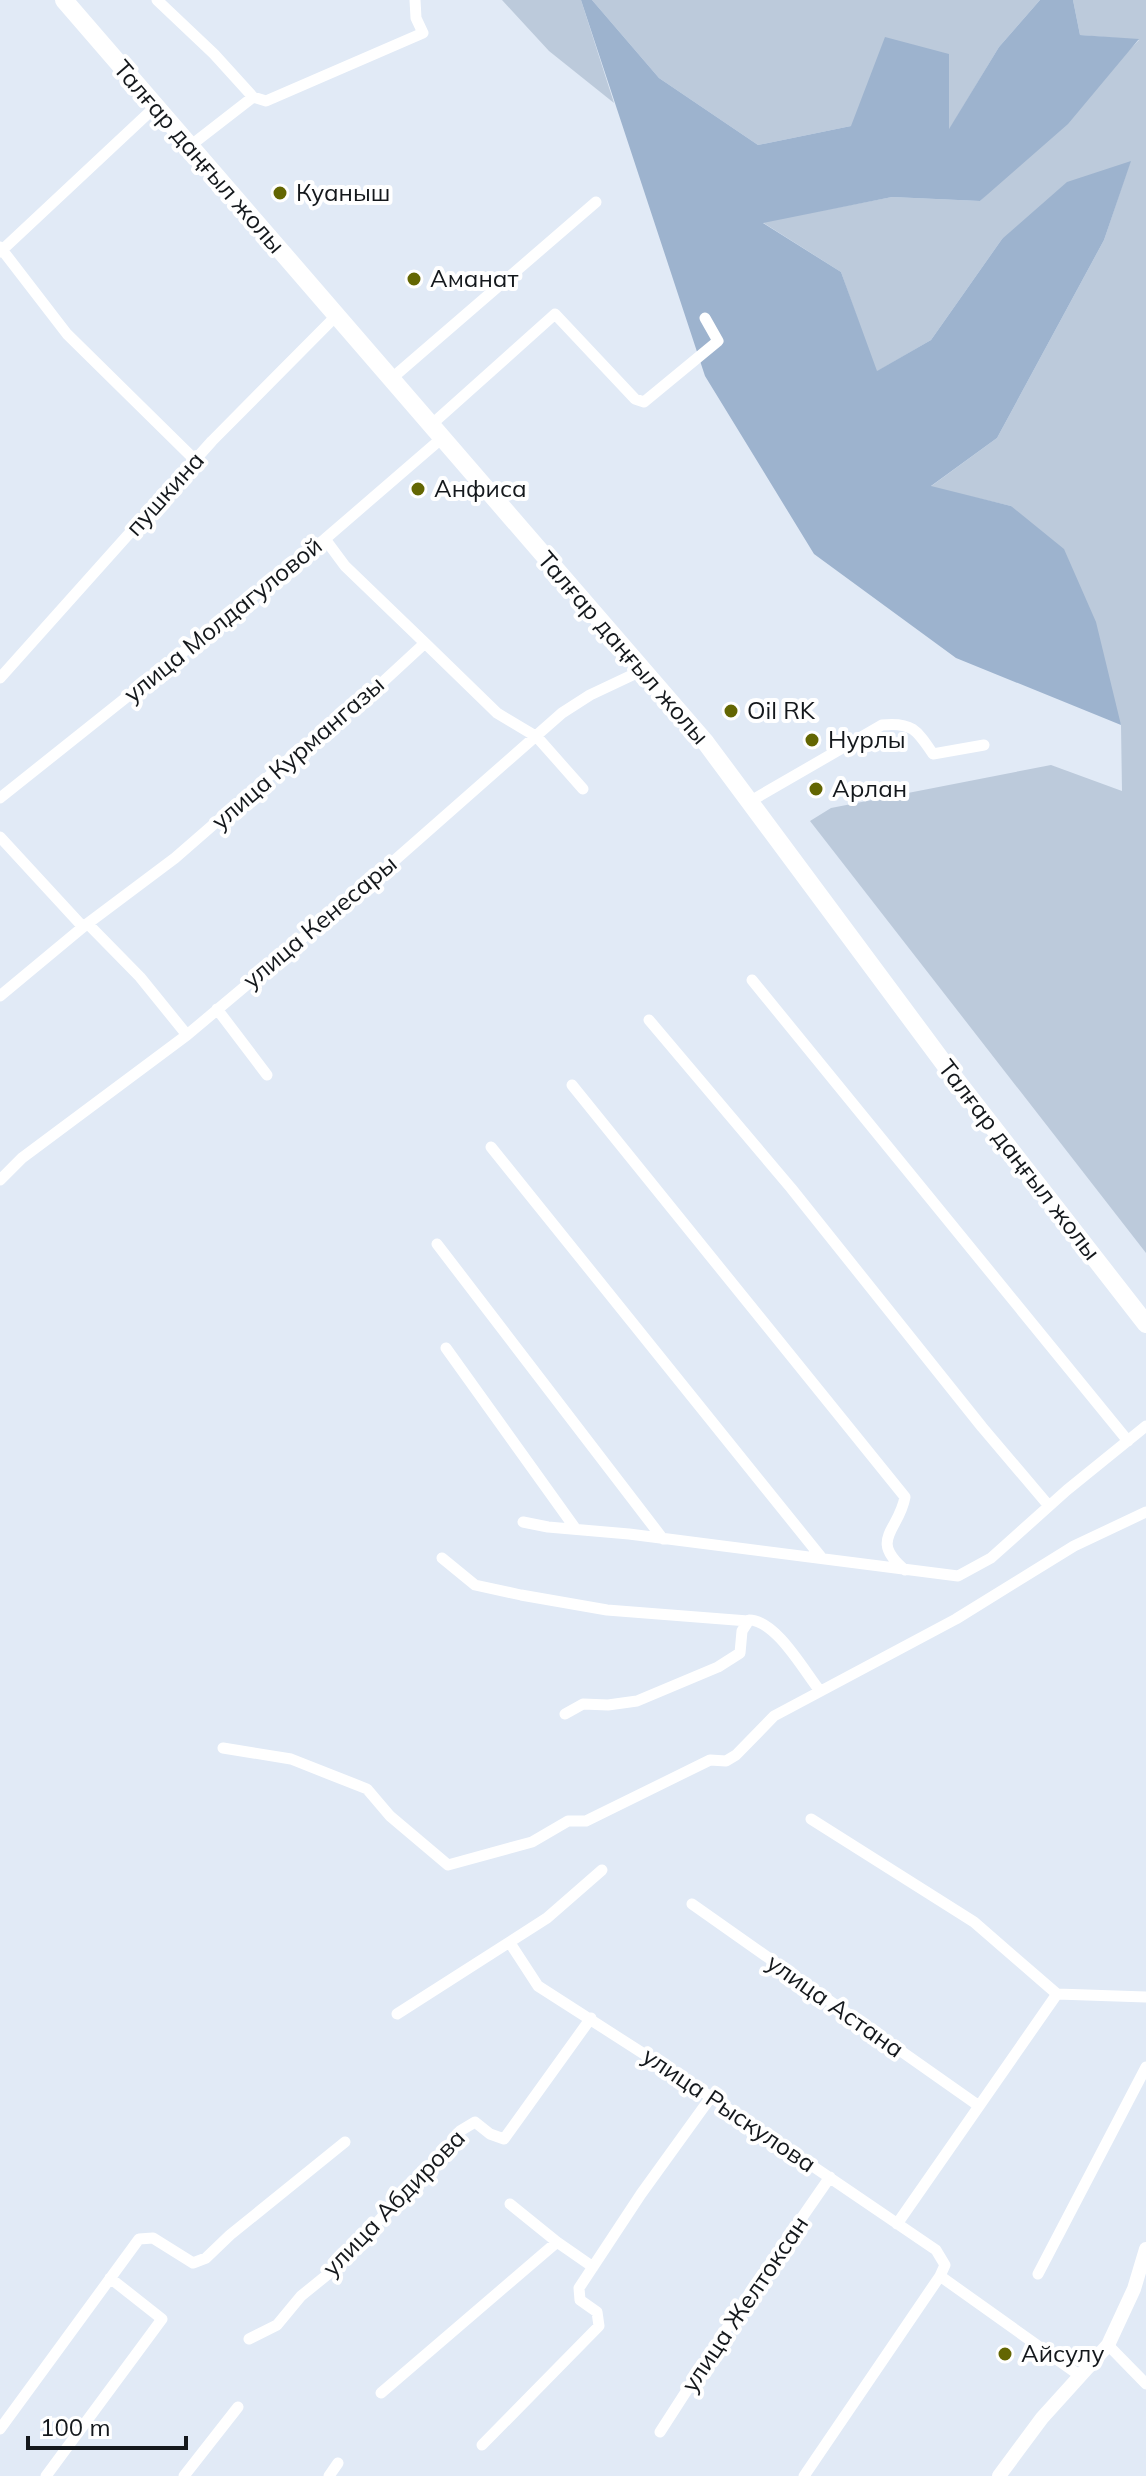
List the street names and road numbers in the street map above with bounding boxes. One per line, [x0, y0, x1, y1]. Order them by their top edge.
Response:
street label: Талғар даңғыл жолы [108, 54, 292, 259]
street label: пушкина [119, 445, 210, 542]
street label: улица Молдагуловой [117, 530, 328, 708]
street label: Талғар даңғыл жолы [532, 545, 716, 750]
street label: улица Курмангазы [205, 669, 390, 836]
street label: улица Кенесары [236, 848, 403, 994]
street label: Талғар даңғыл жолы [932, 1053, 1107, 1266]
street label: улица Астана [761, 1947, 910, 2064]
street label: улица Рыскулова [637, 2040, 822, 2178]
street label: улица Абдирова [316, 2123, 471, 2282]
street label: улица Желтоксан [674, 2210, 814, 2397]

